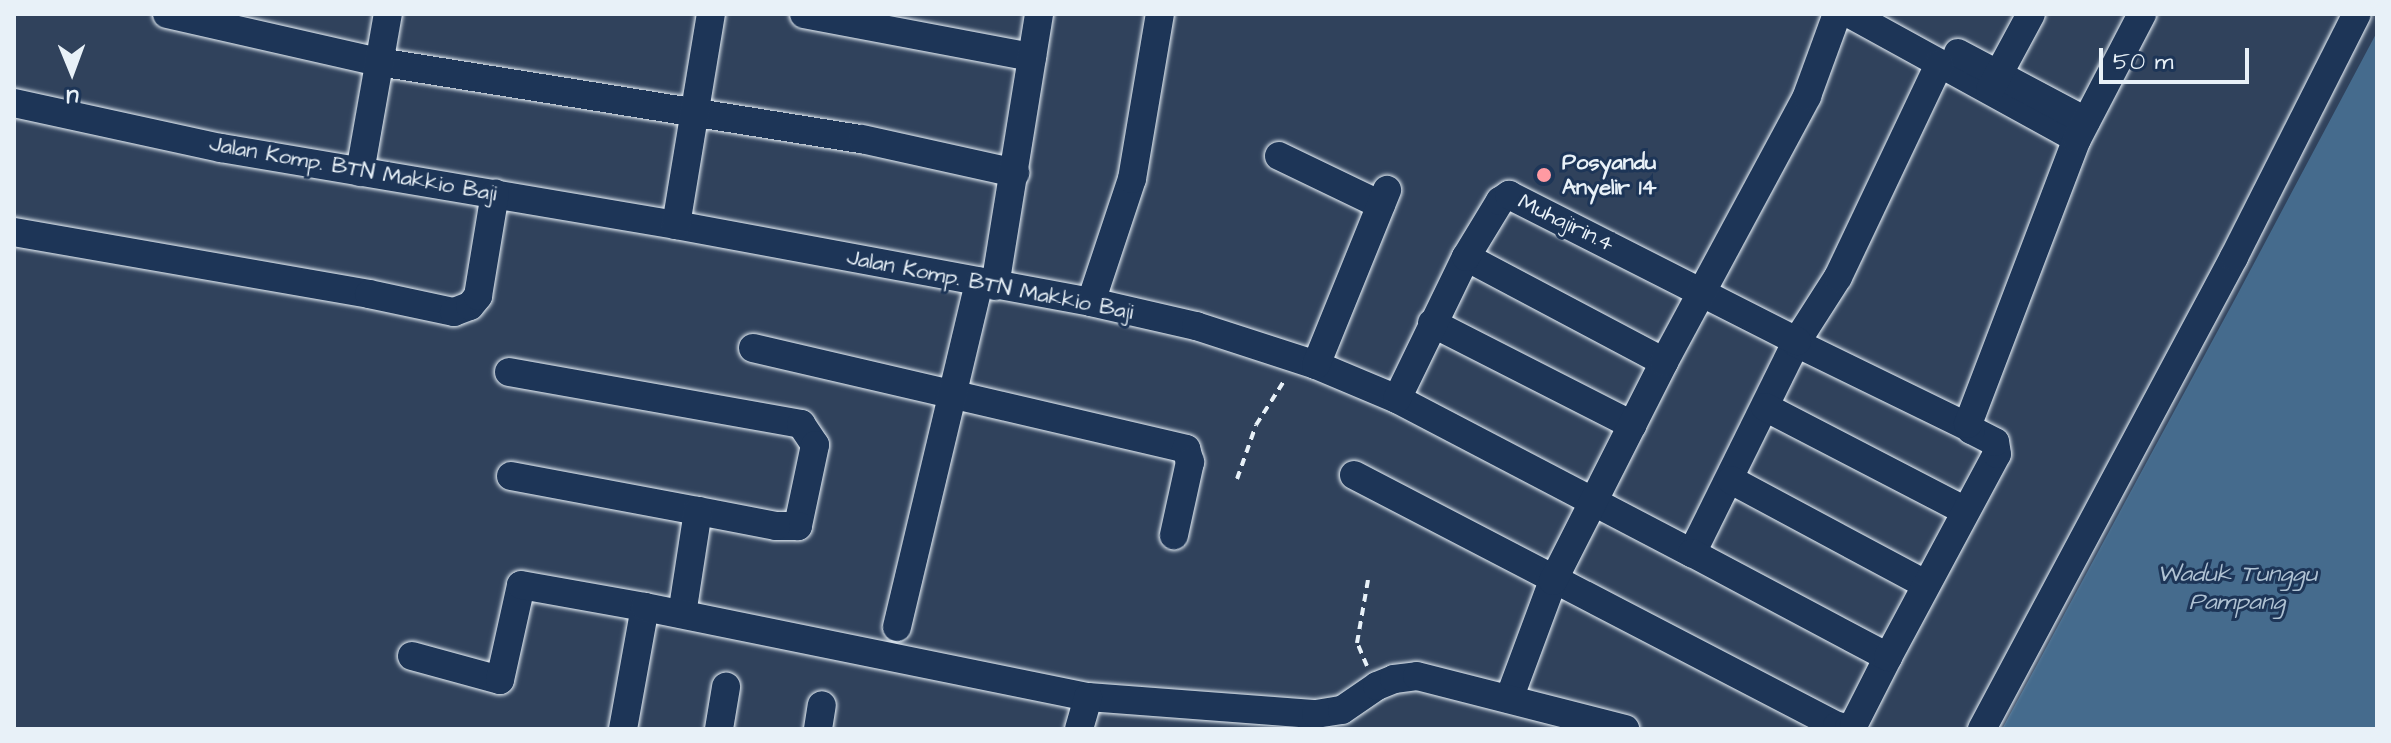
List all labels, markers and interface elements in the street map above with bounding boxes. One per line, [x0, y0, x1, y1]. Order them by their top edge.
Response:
north arrow [32, 32, 112, 112]
scale bar [2103, 32, 2253, 82]
text: 50 m [2113, 45, 2173, 79]
text: U [66, 81, 79, 112]
street label: Jalan Komp. BTN Makkio Baji [207, 131, 499, 207]
place label: Posyandu Anyelir 14 [1562, 149, 1657, 200]
marker: Posyandu Anyelir 14 [1533, 164, 1555, 186]
street label: Muhajirin.4 [1514, 189, 1618, 257]
street label: Jalan Komp. BTN Makkio Baji [845, 244, 1135, 326]
water label: Waduk Tunggu Pampang [2157, 561, 2317, 617]

